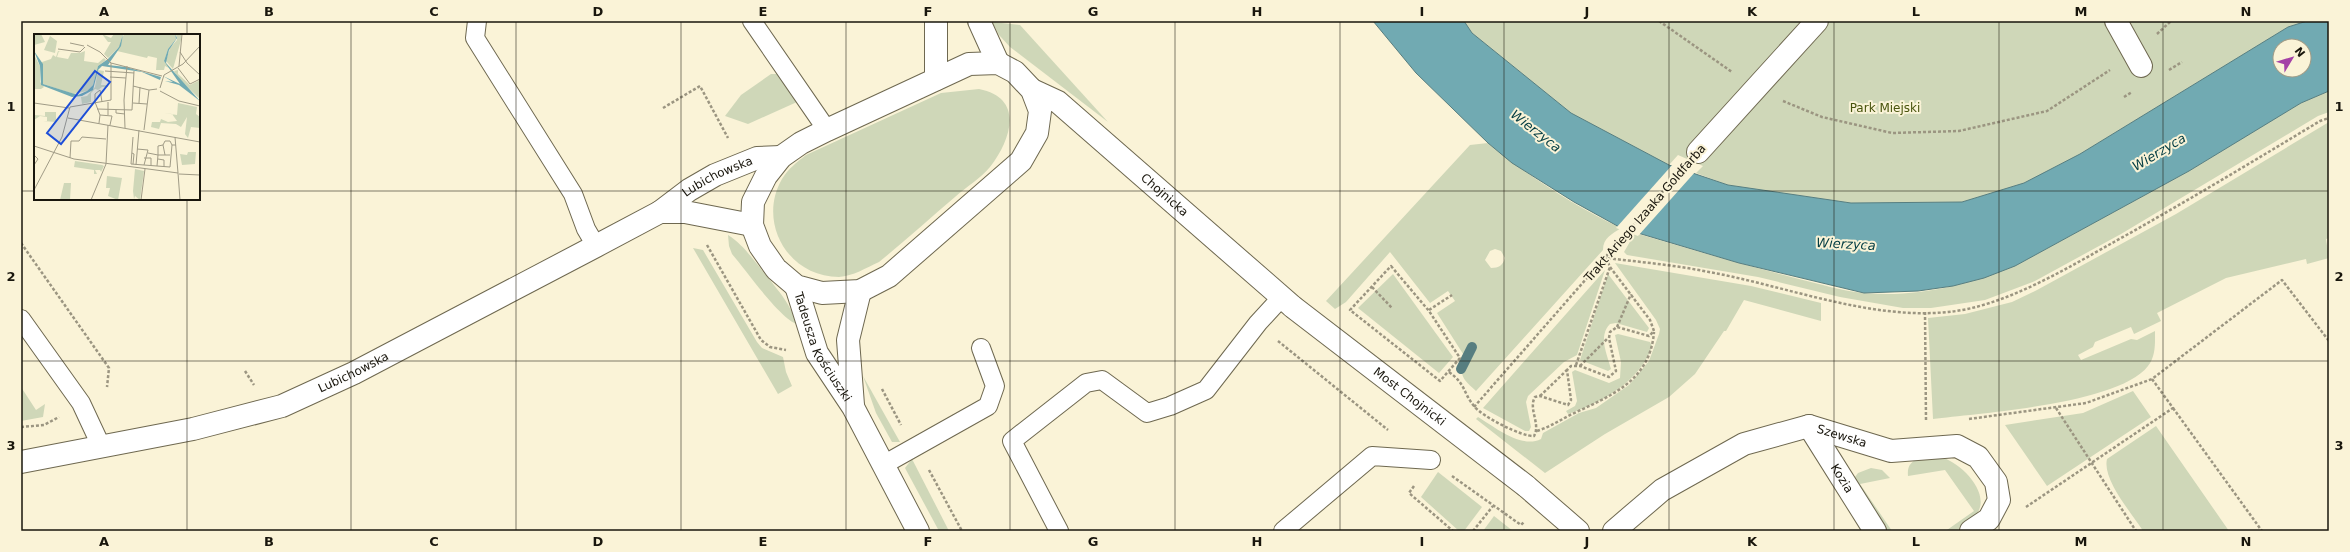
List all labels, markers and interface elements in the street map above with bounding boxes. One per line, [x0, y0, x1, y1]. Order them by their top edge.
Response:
text: A [99, 4, 109, 19]
text: B [264, 4, 274, 19]
text: C [429, 4, 439, 19]
text: D [593, 4, 604, 19]
text: E [759, 4, 767, 19]
text: F [924, 4, 932, 19]
text: G [1088, 4, 1098, 19]
text: H [1252, 4, 1262, 19]
text: I [1420, 4, 1424, 19]
text: J [1584, 4, 1589, 19]
text: K [1747, 4, 1758, 19]
text: L [1912, 4, 1920, 19]
text: M [2075, 4, 2087, 19]
text: N [2241, 4, 2251, 19]
inset map [34, 34, 200, 200]
north arrow [2272, 38, 2312, 78]
text: N [2292, 45, 2307, 60]
text: 1 [6, 99, 16, 114]
text: 1 [2334, 99, 2344, 114]
park label: Park Miejski [1850, 101, 1920, 115]
water label: Wierzyca [1508, 107, 1564, 155]
water label: Wierzyca [2130, 130, 2188, 174]
street label: Trakt Ariego Izaaka Goldfarba [1581, 141, 1709, 285]
street label: Lubichowska [679, 154, 755, 200]
street label: Chojnicka [1138, 170, 1191, 219]
water label: Wierzyca [1816, 235, 1876, 253]
text: 2 [6, 269, 16, 284]
text: 2 [2334, 269, 2344, 284]
street label: Tadeusza Kościuszki [791, 289, 854, 404]
street label: Lubichowska [316, 349, 391, 395]
street label: Most Chojnicki [1371, 364, 1448, 429]
street label: Szewska [1815, 422, 1869, 450]
text: 3 [6, 438, 16, 453]
text: 3 [2334, 438, 2344, 453]
street label: Kozia [1828, 461, 1856, 496]
text: A [99, 534, 109, 549]
text: B [264, 534, 274, 549]
text: C [429, 534, 439, 549]
text: D [593, 534, 604, 549]
text: E [759, 534, 767, 549]
text: F [924, 534, 932, 549]
text: G [1088, 534, 1098, 549]
text: H [1252, 534, 1262, 549]
text: I [1420, 534, 1424, 549]
text: J [1584, 534, 1589, 549]
text: K [1747, 534, 1758, 549]
text: L [1912, 534, 1920, 549]
text: M [2075, 534, 2087, 549]
text: N [2241, 534, 2251, 549]

